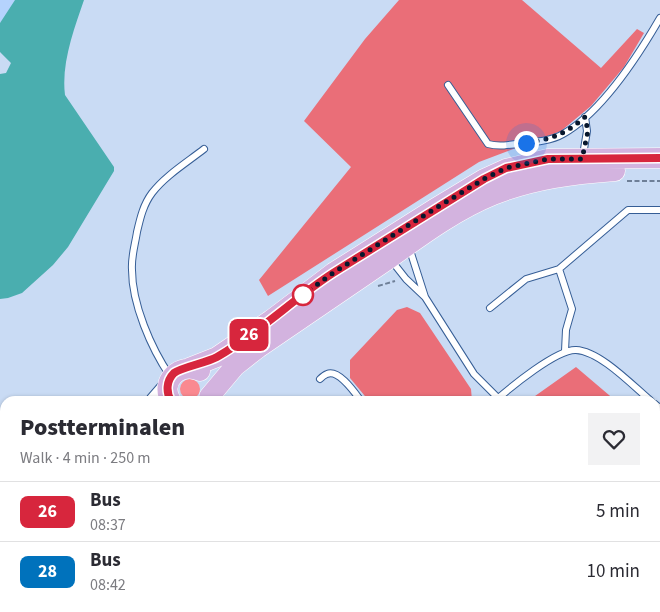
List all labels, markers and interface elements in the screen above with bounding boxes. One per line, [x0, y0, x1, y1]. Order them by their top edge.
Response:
your location [514, 131, 539, 156]
unlabelled marker [292, 284, 314, 306]
line badge: 26 [226, 319, 272, 351]
text: 26 [239, 322, 259, 347]
text: Postterminalen [20, 410, 185, 445]
button: heart [588, 413, 640, 465]
text: Walk · 4 min · 250 m [20, 447, 151, 469]
text: Bus [90, 487, 121, 514]
text: 5 min [596, 498, 640, 525]
text: 26 [38, 499, 57, 524]
text: 08:37 [90, 514, 126, 536]
text: Bus [90, 547, 121, 574]
text: 10 min [586, 558, 640, 585]
text: 28 [38, 559, 57, 584]
text: 08:42 [90, 574, 126, 596]

